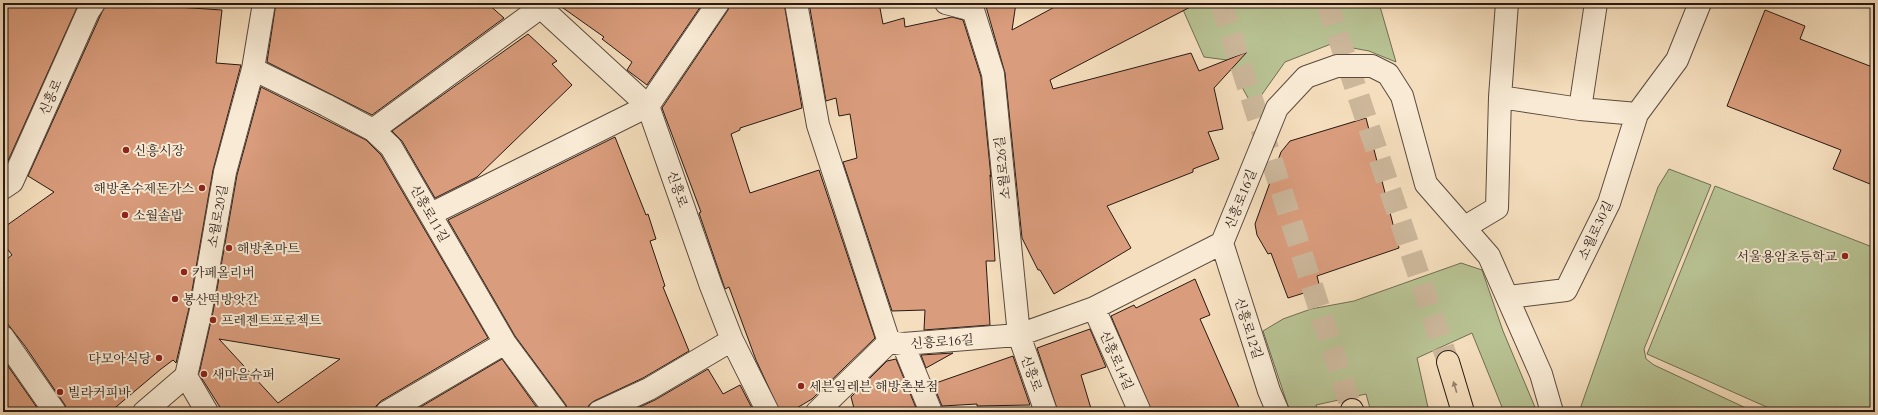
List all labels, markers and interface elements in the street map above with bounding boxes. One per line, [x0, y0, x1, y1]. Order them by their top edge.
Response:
street label: 신흥로 [35, 76, 67, 118]
street label: 소월로26길 [991, 135, 1015, 200]
place label: 신흥시장 [134, 142, 185, 160]
marker: 신흥시장 [121, 145, 131, 155]
street label: 신흥로16길 [1221, 167, 1261, 232]
street label: 신흥로 [662, 169, 692, 210]
place label: 해방촌수제돈가스 [94, 180, 194, 198]
street label: 신흥로11길 [405, 181, 453, 246]
marker: 해방촌수제돈가스 [197, 183, 207, 193]
street label: 소월로20길 [204, 183, 232, 249]
street label: 소월로30길 [1574, 198, 1617, 263]
place label: 소월솥밥 [133, 207, 184, 225]
marker: 소월솥밥 [120, 210, 130, 220]
place label: 해방촌마트 [237, 240, 300, 258]
marker: 해방촌마트 [224, 243, 234, 253]
place label: 서울용암초등학교 [1737, 248, 1837, 266]
marker: 서울용암초등학교 [1840, 251, 1850, 261]
place label: 카페올리버 [192, 264, 255, 282]
marker: 카페올리버 [179, 267, 189, 277]
place label: 봉산떡방앗간 [183, 291, 259, 309]
marker: 봉산떡방앗간 [170, 294, 180, 304]
street label: 신흥로12길 [1230, 295, 1266, 361]
place label: 프레젠트프로젝트 [221, 312, 322, 330]
marker: 프레젠트프로젝트 [208, 315, 218, 325]
street label: 신흥로14길 [1095, 328, 1137, 393]
street label: 신흥로16길 [910, 331, 974, 353]
place label: 다모아식당 [88, 350, 151, 368]
marker: 다모아식당 [154, 353, 164, 363]
street label: 신흥로 [1016, 353, 1046, 395]
place label: 새마을슈퍼 [212, 366, 275, 384]
marker: 새마을슈퍼 [199, 369, 209, 379]
place label: 세븐일레븐 해방촌본점 [809, 378, 938, 396]
marker: 세븐일레븐 해방촌본점 [796, 381, 806, 391]
one-way arrow [1452, 381, 1458, 393]
place label: 빌라커피바 [68, 384, 131, 402]
marker: 빌라커피바 [55, 387, 65, 397]

